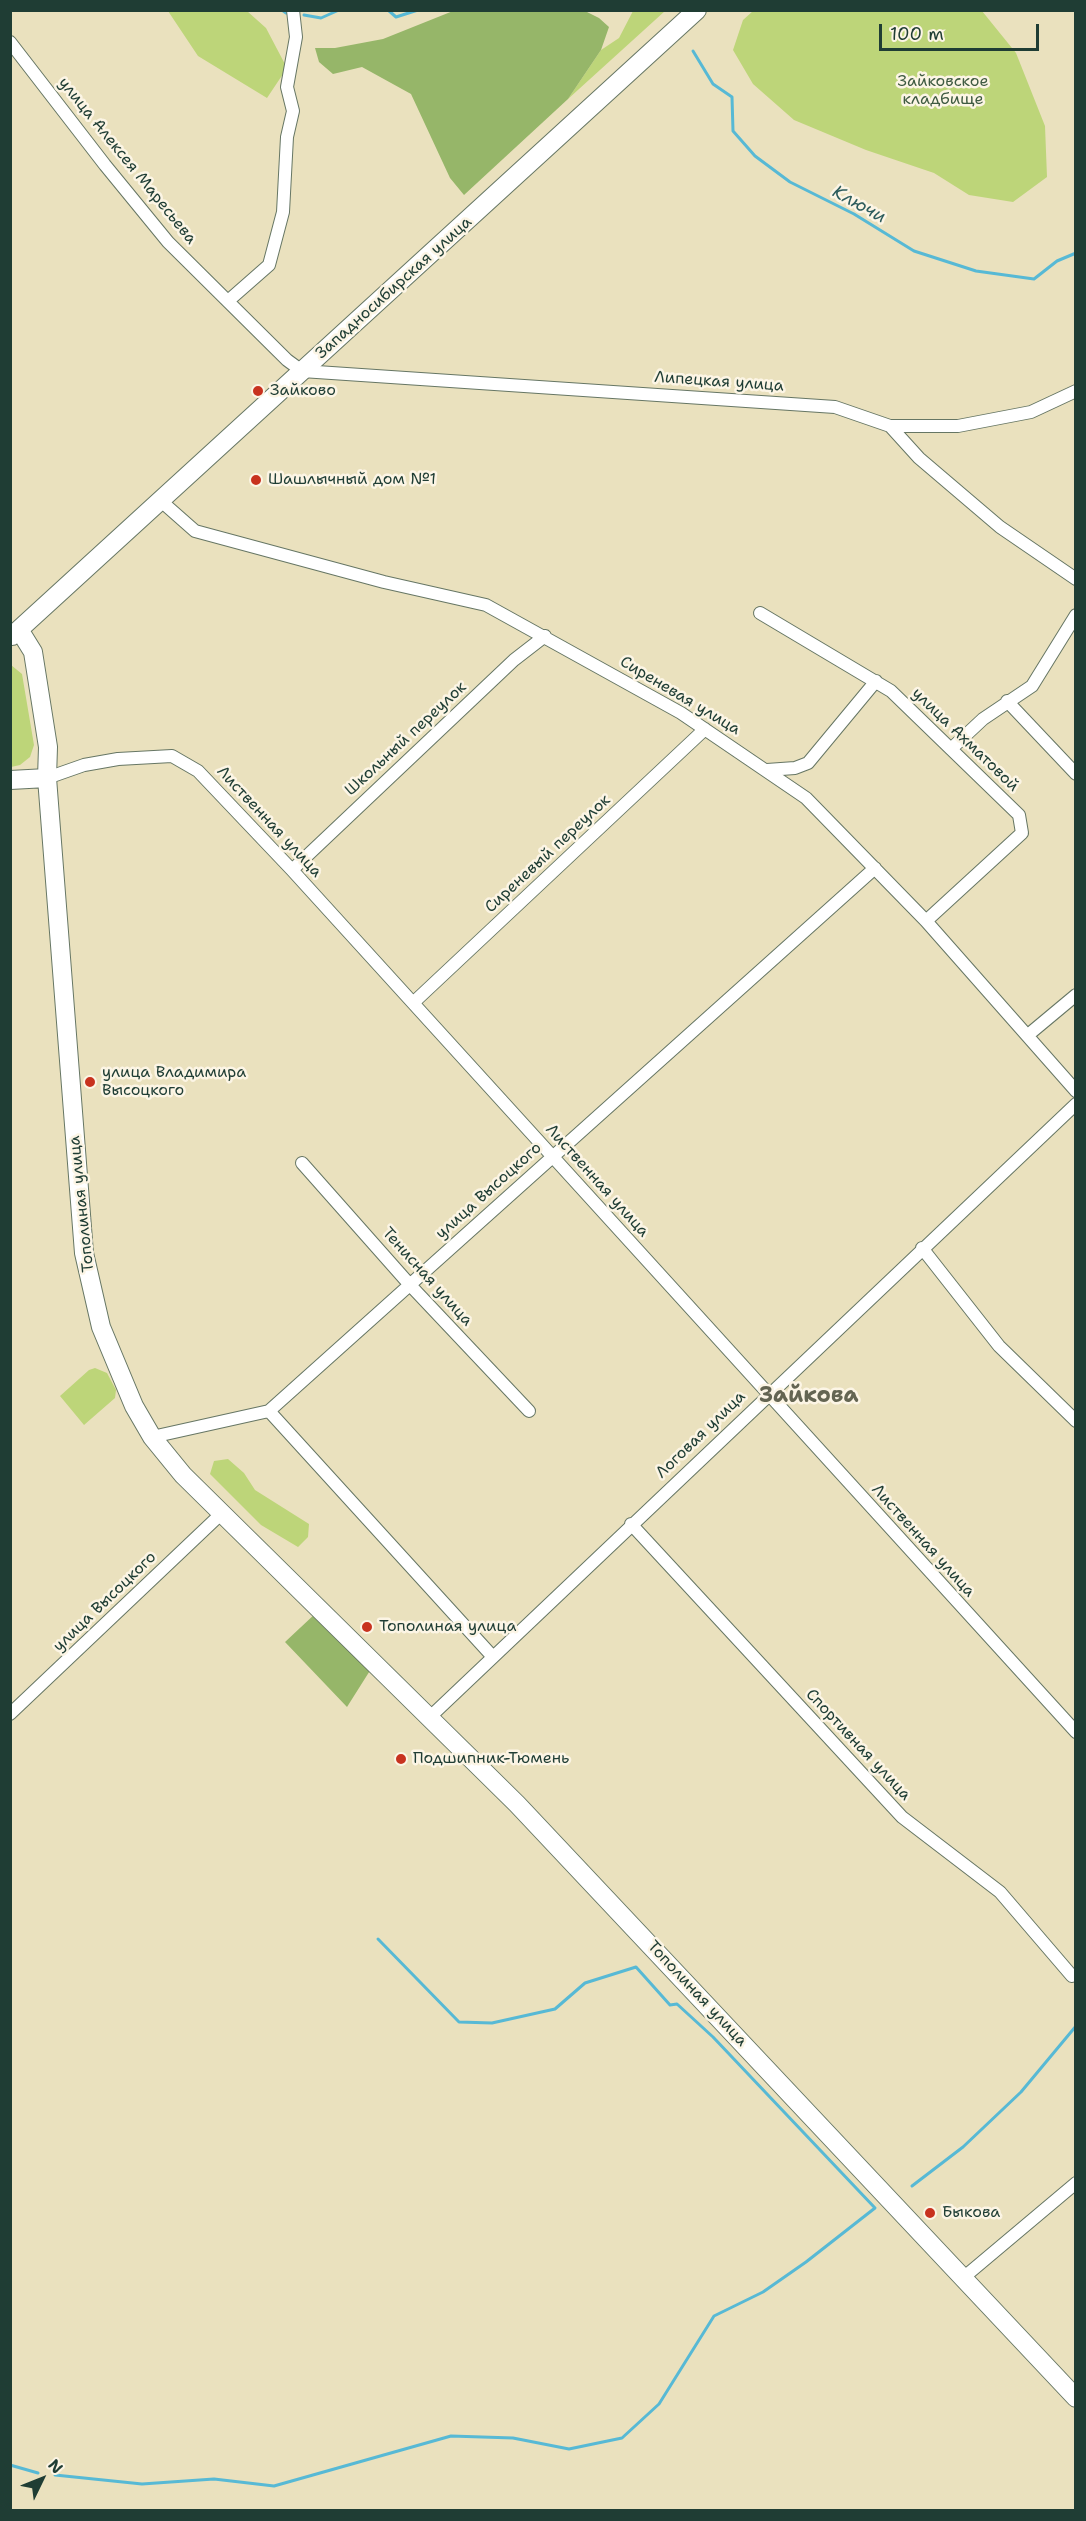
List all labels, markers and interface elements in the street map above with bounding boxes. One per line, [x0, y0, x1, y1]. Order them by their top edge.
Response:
scale bar [882, 12, 1042, 50]
text: 100 m [890, 22, 944, 46]
park label: Зайковское кладбище [898, 72, 988, 110]
street label: улица Алексея Маресьева [54, 74, 200, 248]
water label: Ключи [828, 181, 890, 229]
street label: Западносибирская улица [312, 213, 476, 363]
street label: Липецкая улица [654, 368, 784, 396]
place label: Зайково [270, 381, 336, 401]
marker: Зайково [251, 384, 265, 398]
place label: Шашлычный дом №1 [268, 470, 436, 490]
marker: Шашлычный дом №1 [249, 473, 263, 487]
street label: Сиреневая улица [616, 652, 744, 740]
street label: Школьный переулок [341, 678, 471, 800]
street label: улица Ахматовой [907, 684, 1023, 796]
street label: Лиственная улица [212, 762, 326, 882]
street label: Сиреневый переулок [481, 791, 615, 917]
place label: улица Владимира Высоцкого [102, 1063, 246, 1101]
marker: улица Владимира Высоцкого [83, 1075, 97, 1089]
street label: Лиственная улица [541, 1121, 653, 1241]
street label: Тополиная улица [65, 1135, 99, 1273]
street label: улица Высоцкого [432, 1138, 546, 1244]
street label: Тенисная улица [378, 1224, 476, 1330]
district label: Зайкова [760, 1383, 858, 1409]
street label: Логовая улица [652, 1387, 750, 1483]
street label: Лиственная улица [867, 1481, 979, 1601]
street label: улица Высоцкого [49, 1548, 161, 1656]
place label: Тополиная улица [379, 1617, 516, 1637]
marker: Тополиная улица [360, 1620, 374, 1634]
street label: Спортивная улица [801, 1685, 915, 1805]
place label: Подшипник-Тюмень [413, 1749, 569, 1769]
marker: Подшипник-Тюмень [394, 1752, 408, 1766]
street label: Тополиная улица [643, 1937, 751, 2051]
place label: Быкова [942, 2203, 1000, 2223]
marker: Быкова [923, 2206, 937, 2220]
north arrow [12, 2449, 72, 2509]
text: N [44, 2455, 68, 2478]

